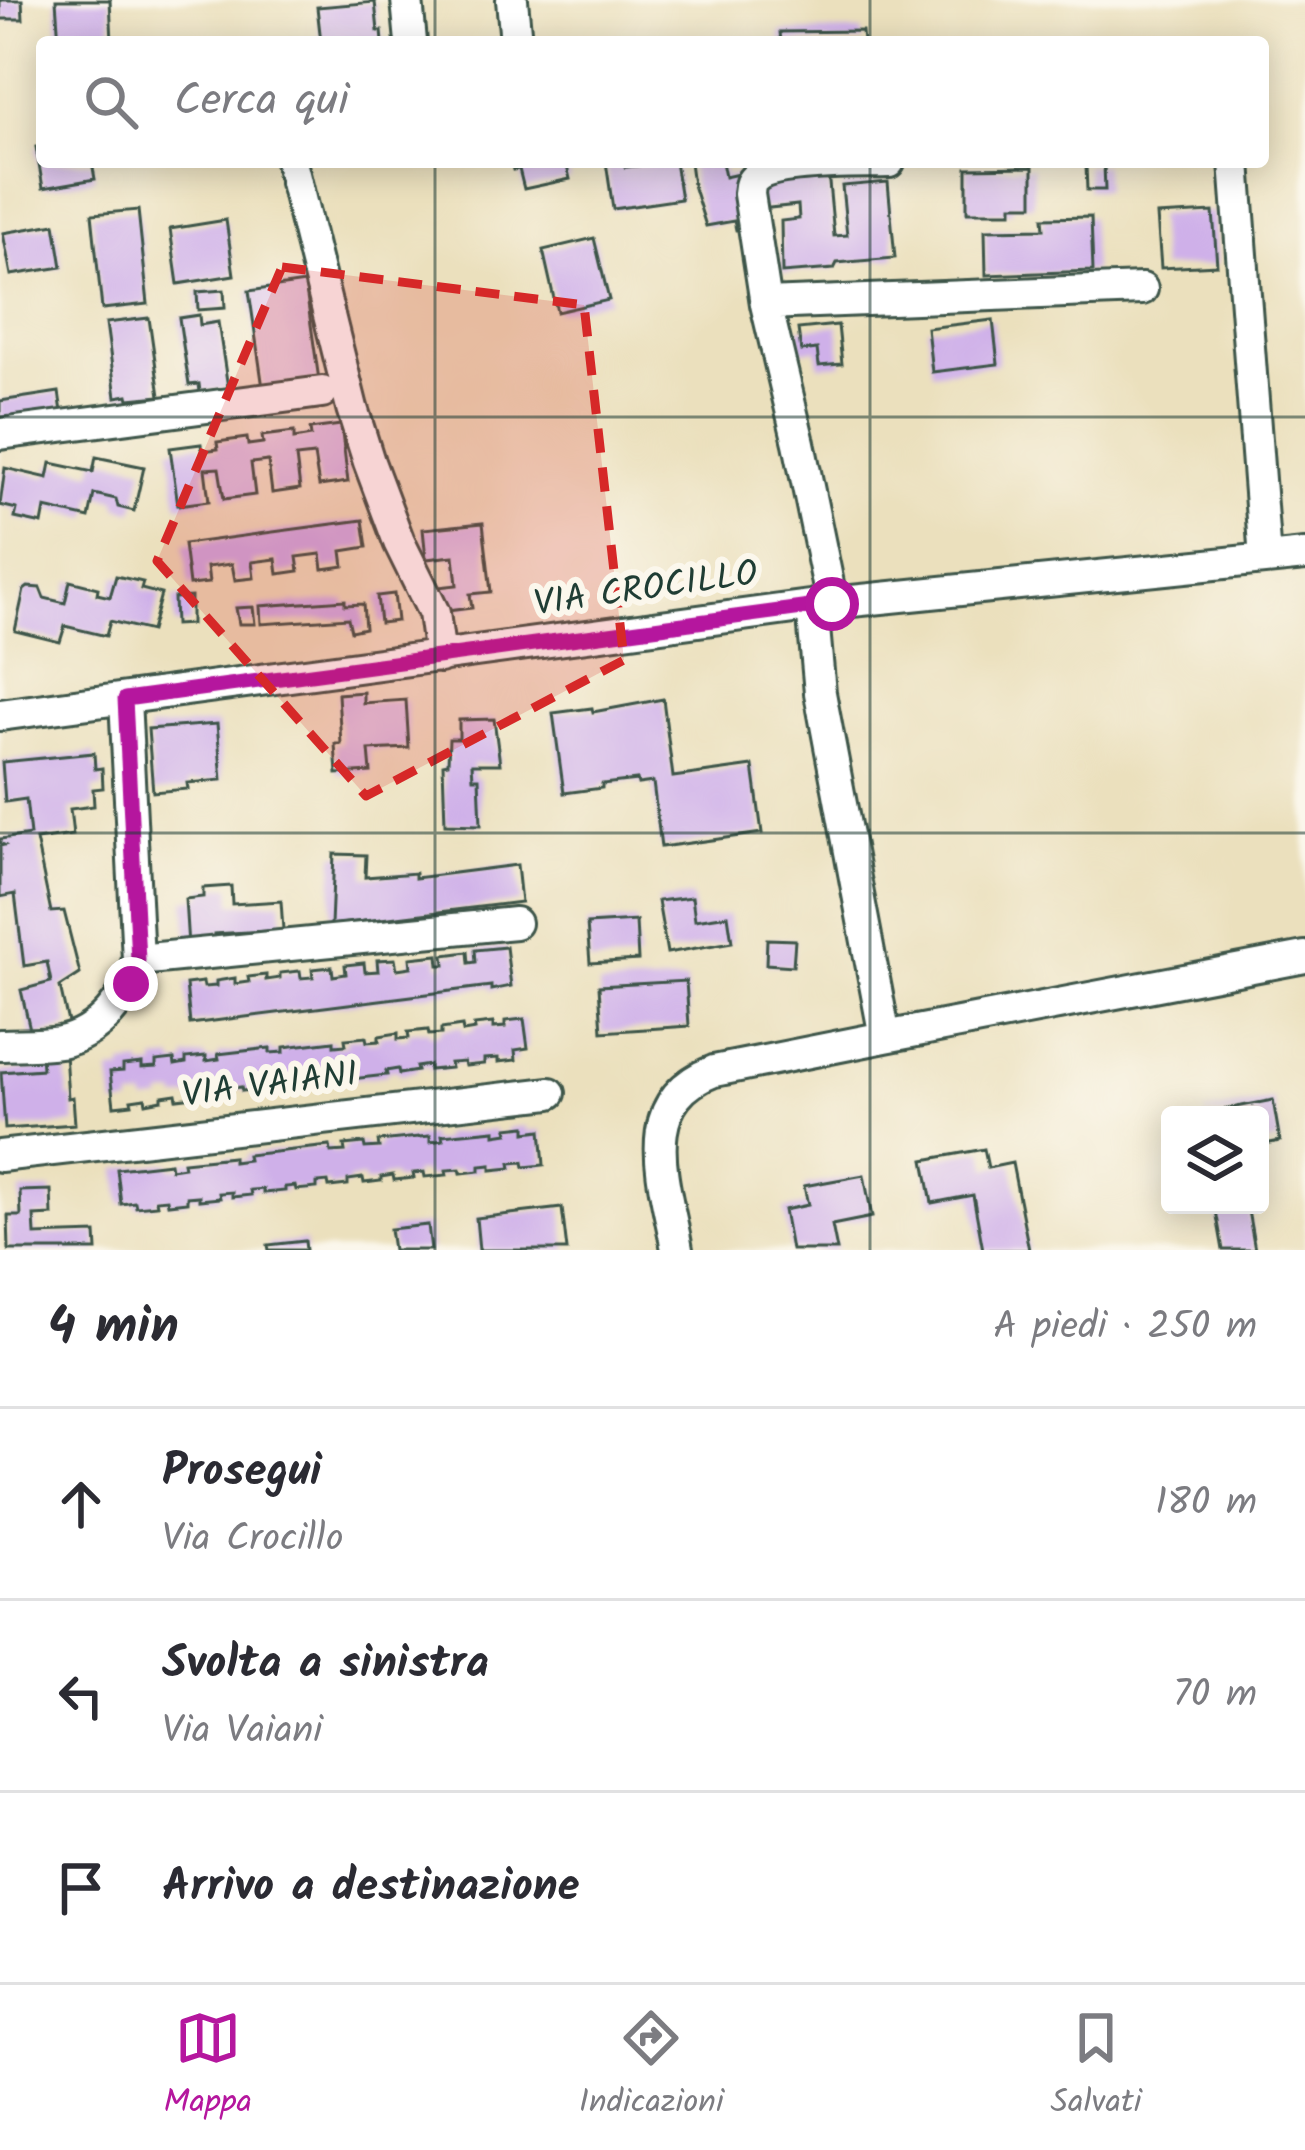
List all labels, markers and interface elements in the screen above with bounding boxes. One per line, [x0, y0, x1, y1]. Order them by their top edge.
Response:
search box [36, 36, 1269, 168]
text: Cerca qui [174, 66, 349, 138]
icon: search [78, 69, 144, 135]
street label: VIA CROCILLO [530, 546, 762, 634]
route start [805, 577, 859, 631]
route end [104, 957, 158, 1011]
street label: VIA VAIANI [179, 1047, 361, 1125]
map controls [1161, 1106, 1269, 1214]
button: layers [1161, 1106, 1269, 1214]
text: 4 min [48, 1288, 179, 1369]
text: A piedi · 250 m [993, 1297, 1257, 1359]
text: Prosegui [162, 1437, 322, 1509]
icon: ahead [48, 1471, 114, 1537]
text: 180 m [1155, 1473, 1257, 1535]
text: Via Crocillo [162, 1509, 343, 1571]
text: Svolta a sinistra [162, 1629, 489, 1701]
icon: left [48, 1663, 114, 1729]
text: 70 m [1173, 1665, 1257, 1727]
text: Via Vaiani [162, 1701, 323, 1763]
text: Arrivo a destinazione [162, 1852, 580, 1924]
icon: arrive [48, 1855, 114, 1921]
tab: Mappa [163, 2005, 252, 2130]
tab: Indicazioni [579, 2005, 724, 2130]
tab: Salvati [1051, 2005, 1142, 2130]

